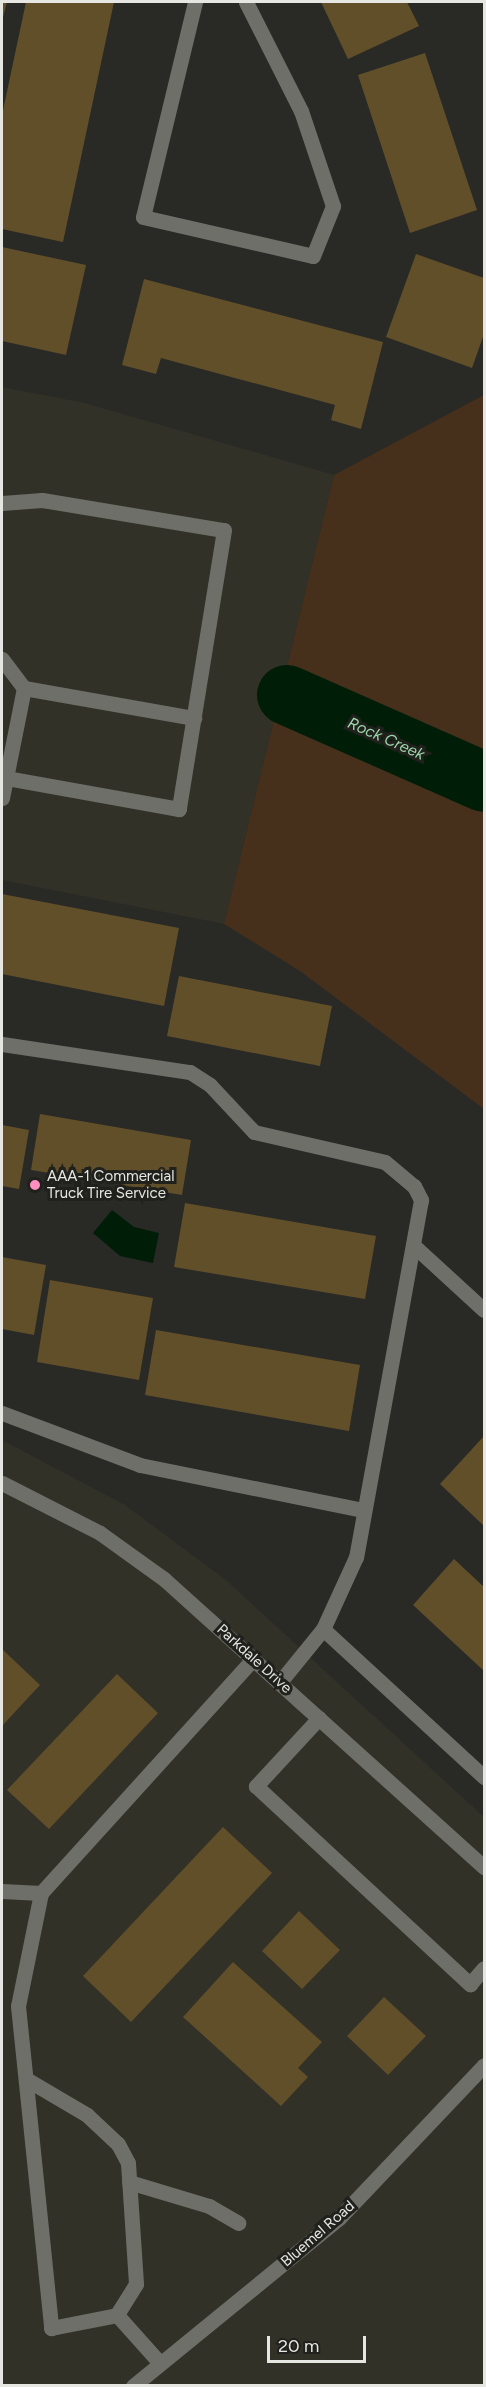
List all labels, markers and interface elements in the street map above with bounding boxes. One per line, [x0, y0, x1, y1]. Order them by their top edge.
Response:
water label: Rock Creek [345, 714, 427, 764]
place label: AAA-1 Commercial Truck Tire Service [47, 1167, 174, 1202]
marker: AAA-1 Commercial Truck Tire Service [28, 1178, 42, 1192]
street label: Parkdale Drive [213, 1621, 295, 1697]
street label: Bluemel Road [278, 2197, 358, 2271]
scale bar [270, 2324, 369, 2362]
text: 20 m [278, 2335, 319, 2357]

